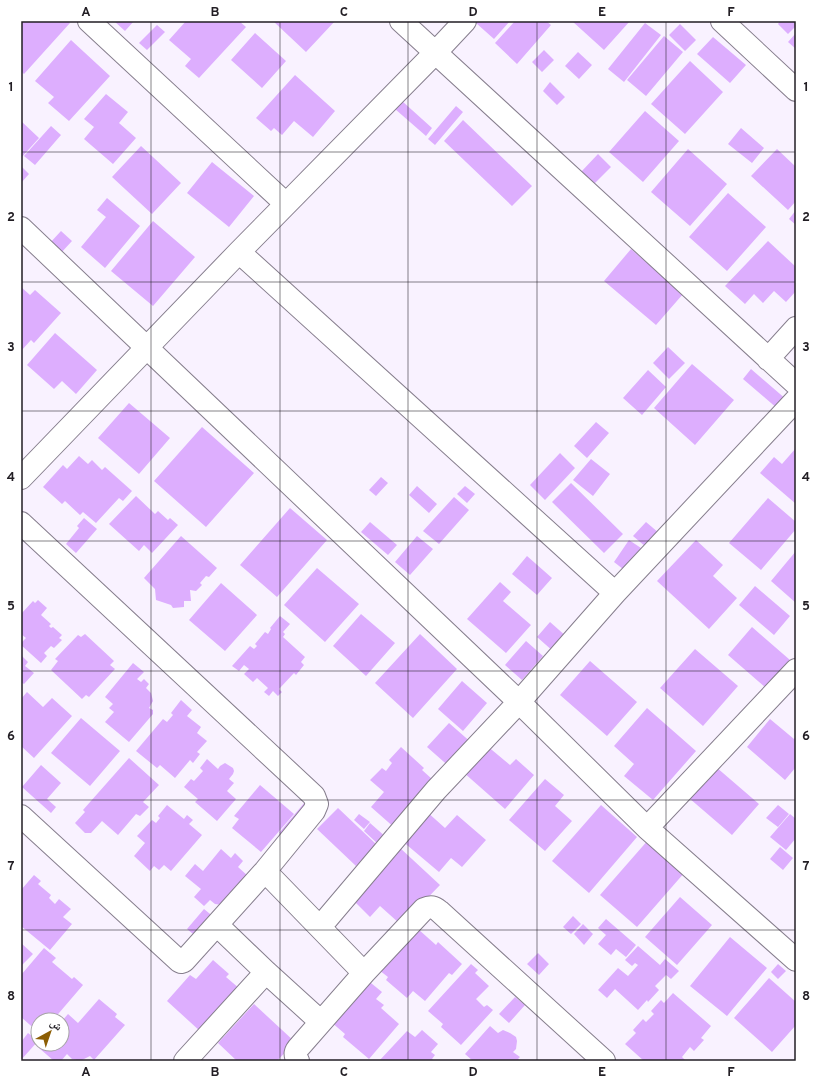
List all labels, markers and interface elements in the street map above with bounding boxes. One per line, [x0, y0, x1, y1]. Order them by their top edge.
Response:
text: A [81, 5, 91, 21]
text: B [211, 5, 220, 21]
text: C [340, 5, 348, 21]
text: D [468, 5, 478, 21]
text: E [598, 5, 606, 21]
text: F [727, 5, 735, 21]
text: 1 [8, 80, 14, 96]
text: 1 [803, 80, 809, 96]
text: 2 [7, 210, 15, 226]
text: 2 [802, 210, 810, 226]
text: 3 [7, 340, 15, 356]
text: 3 [802, 340, 810, 356]
text: 4 [7, 470, 15, 486]
text: 4 [802, 470, 810, 486]
text: 5 [7, 599, 15, 615]
text: 5 [802, 599, 810, 615]
text: 6 [7, 729, 15, 745]
text: 6 [802, 729, 810, 745]
text: 7 [8, 859, 15, 875]
text: 7 [803, 859, 810, 875]
text: 8 [7, 989, 15, 1005]
text: 8 [802, 989, 810, 1005]
north arrow [30, 1012, 70, 1052]
text: ش [47, 1016, 65, 1034]
text: A [81, 1065, 91, 1081]
text: B [211, 1065, 220, 1081]
text: C [340, 1065, 348, 1081]
text: D [468, 1065, 478, 1081]
text: E [598, 1065, 606, 1081]
text: F [727, 1065, 735, 1081]

